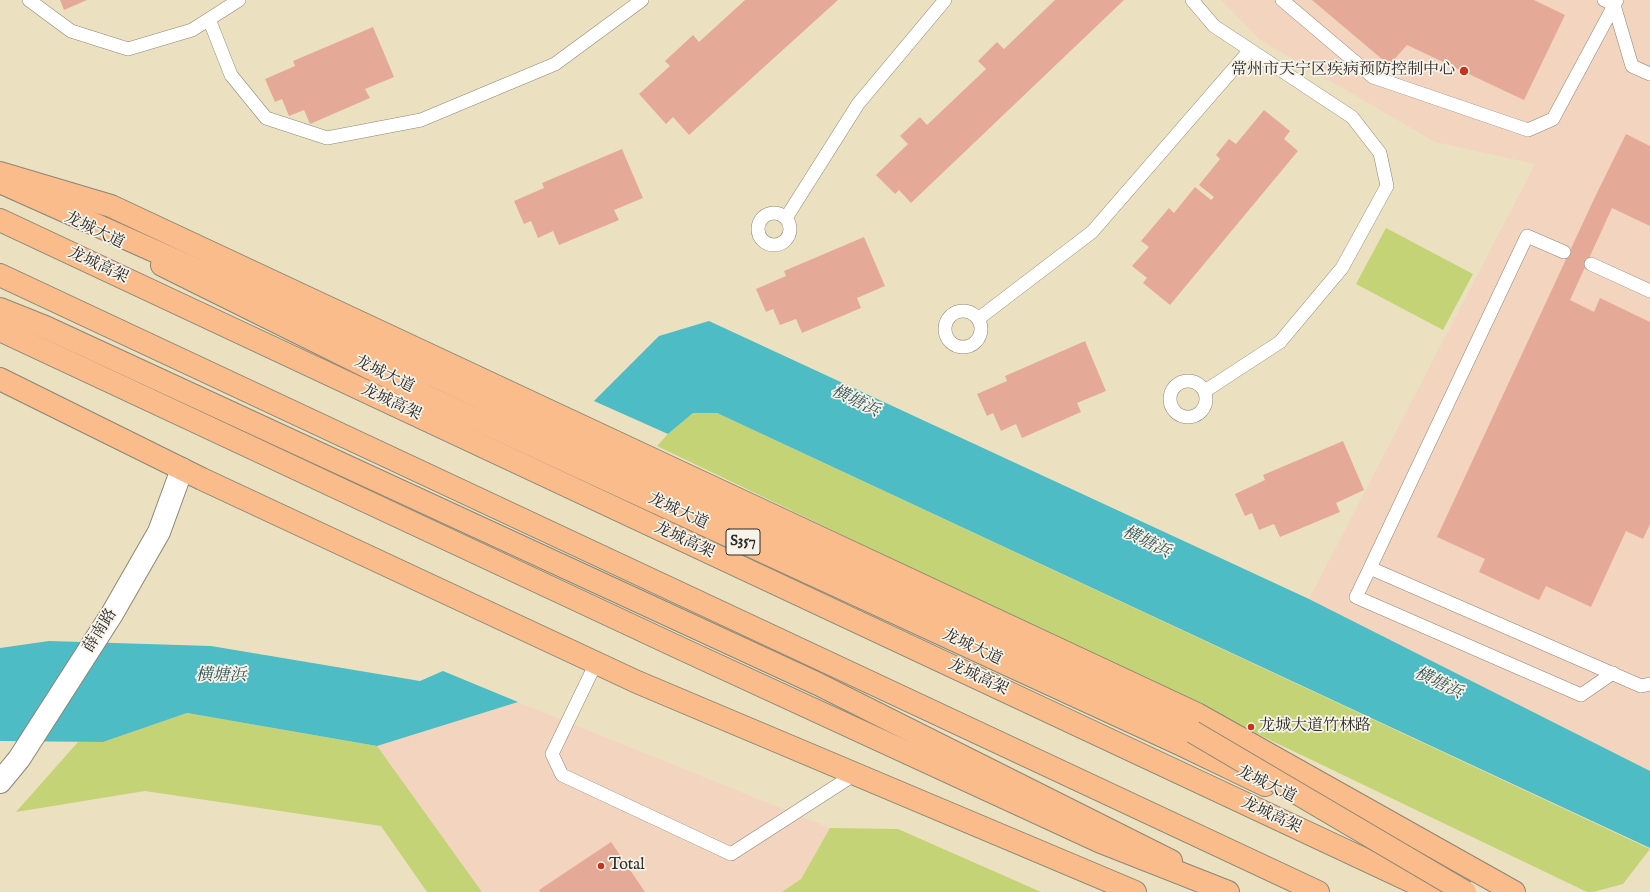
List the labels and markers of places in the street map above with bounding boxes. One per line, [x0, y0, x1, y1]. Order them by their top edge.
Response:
place label: 常州市天宁区疾病预防控制中心 [1231, 61, 1455, 81]
marker: 常州市天宁区疾病预防控制中心 [1458, 65, 1470, 77]
place label: 龙城大道竹林路 [1259, 717, 1371, 737]
marker: 龙城大道竹林路 [1246, 722, 1256, 732]
place label: Total [609, 856, 645, 876]
marker: Total [596, 861, 606, 871]

